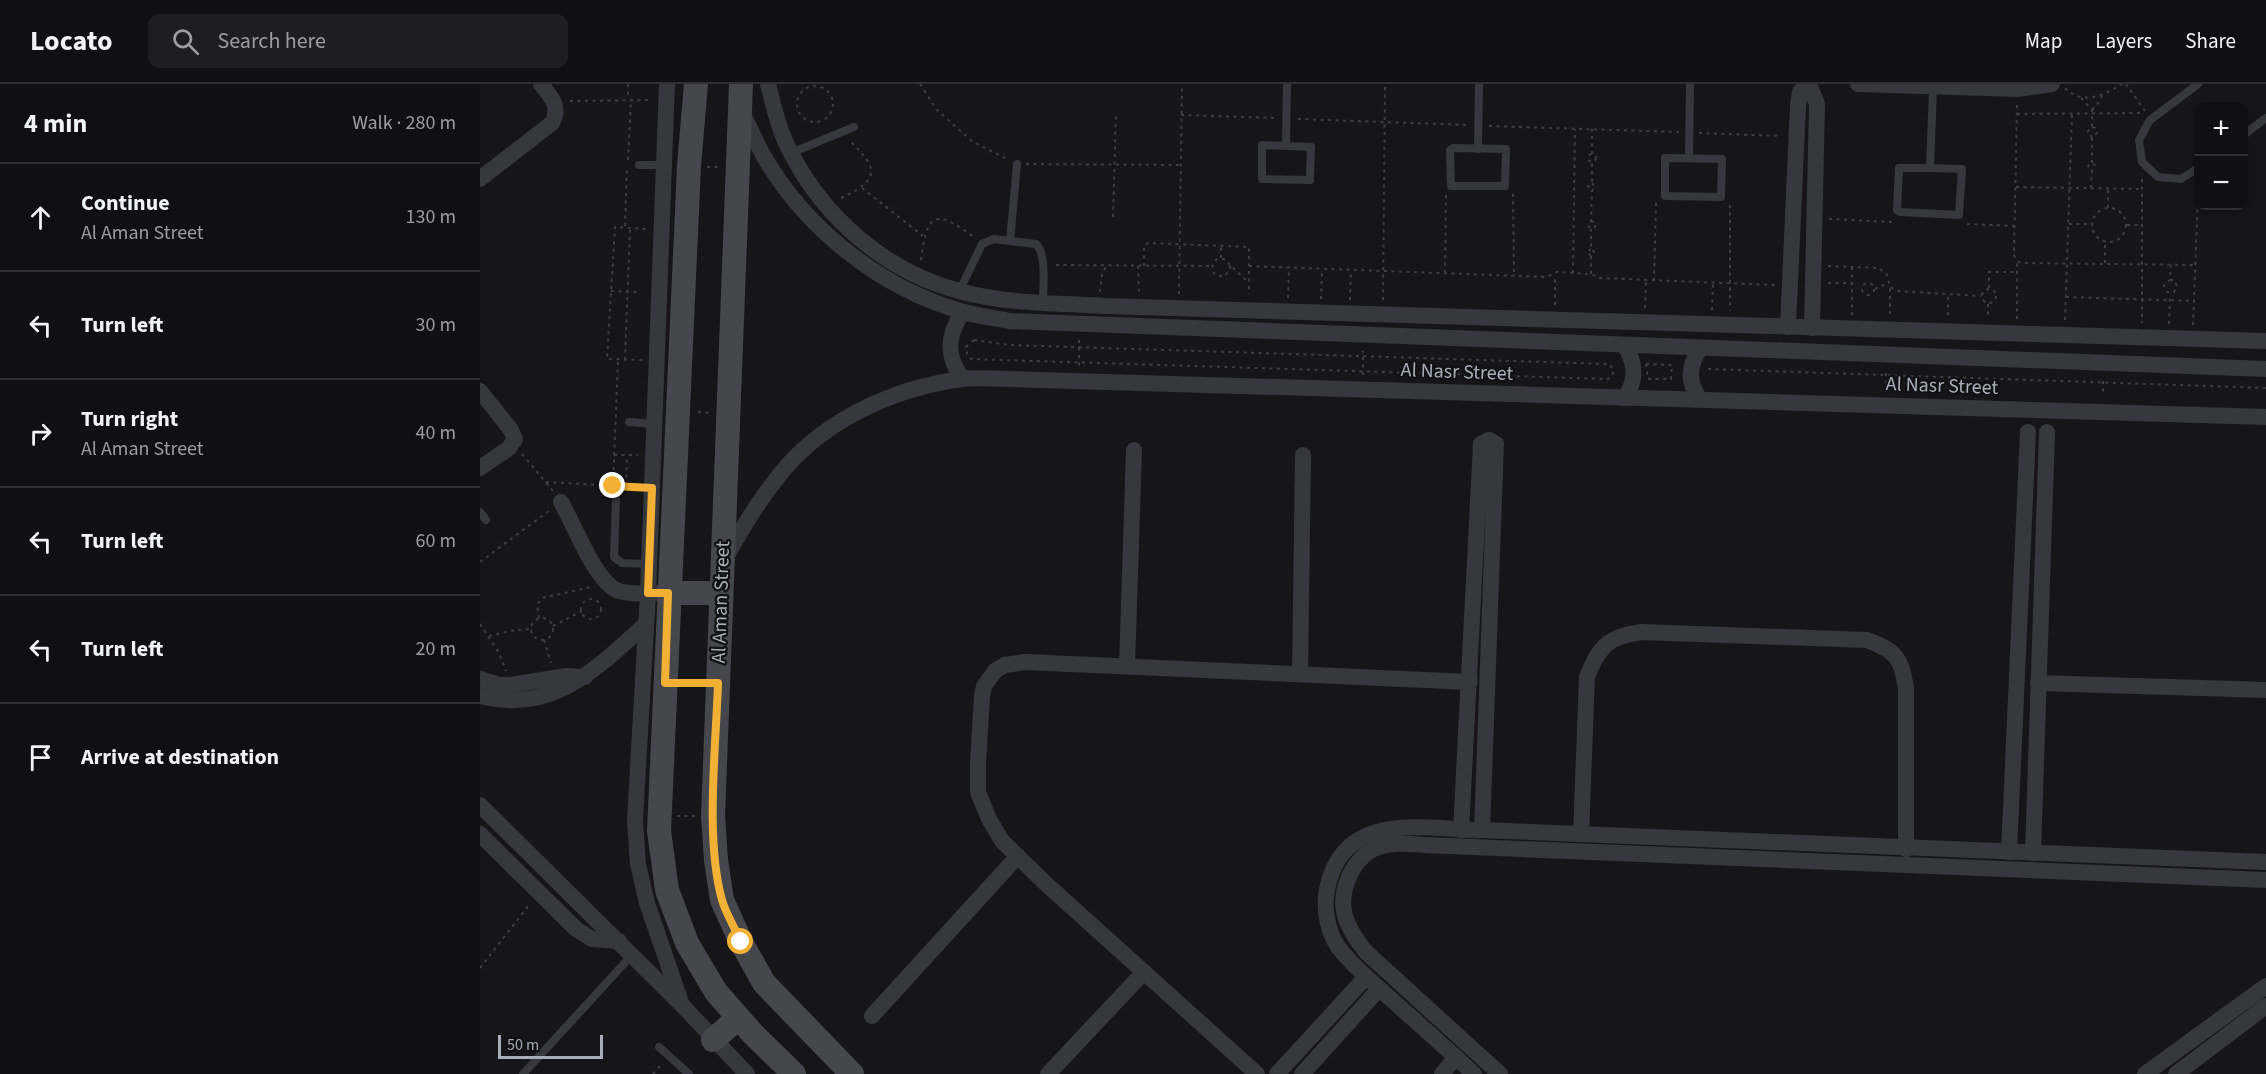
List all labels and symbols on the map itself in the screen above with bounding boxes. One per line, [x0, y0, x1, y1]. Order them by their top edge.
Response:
street label: Al Nasr Street [1400, 356, 1514, 388]
street label: Al Nasr Street [1885, 370, 1999, 402]
route end [599, 472, 625, 498]
street label: Al Aman Street [705, 540, 737, 664]
route start [727, 928, 753, 954]
scale bar [498, 1032, 603, 1060]

